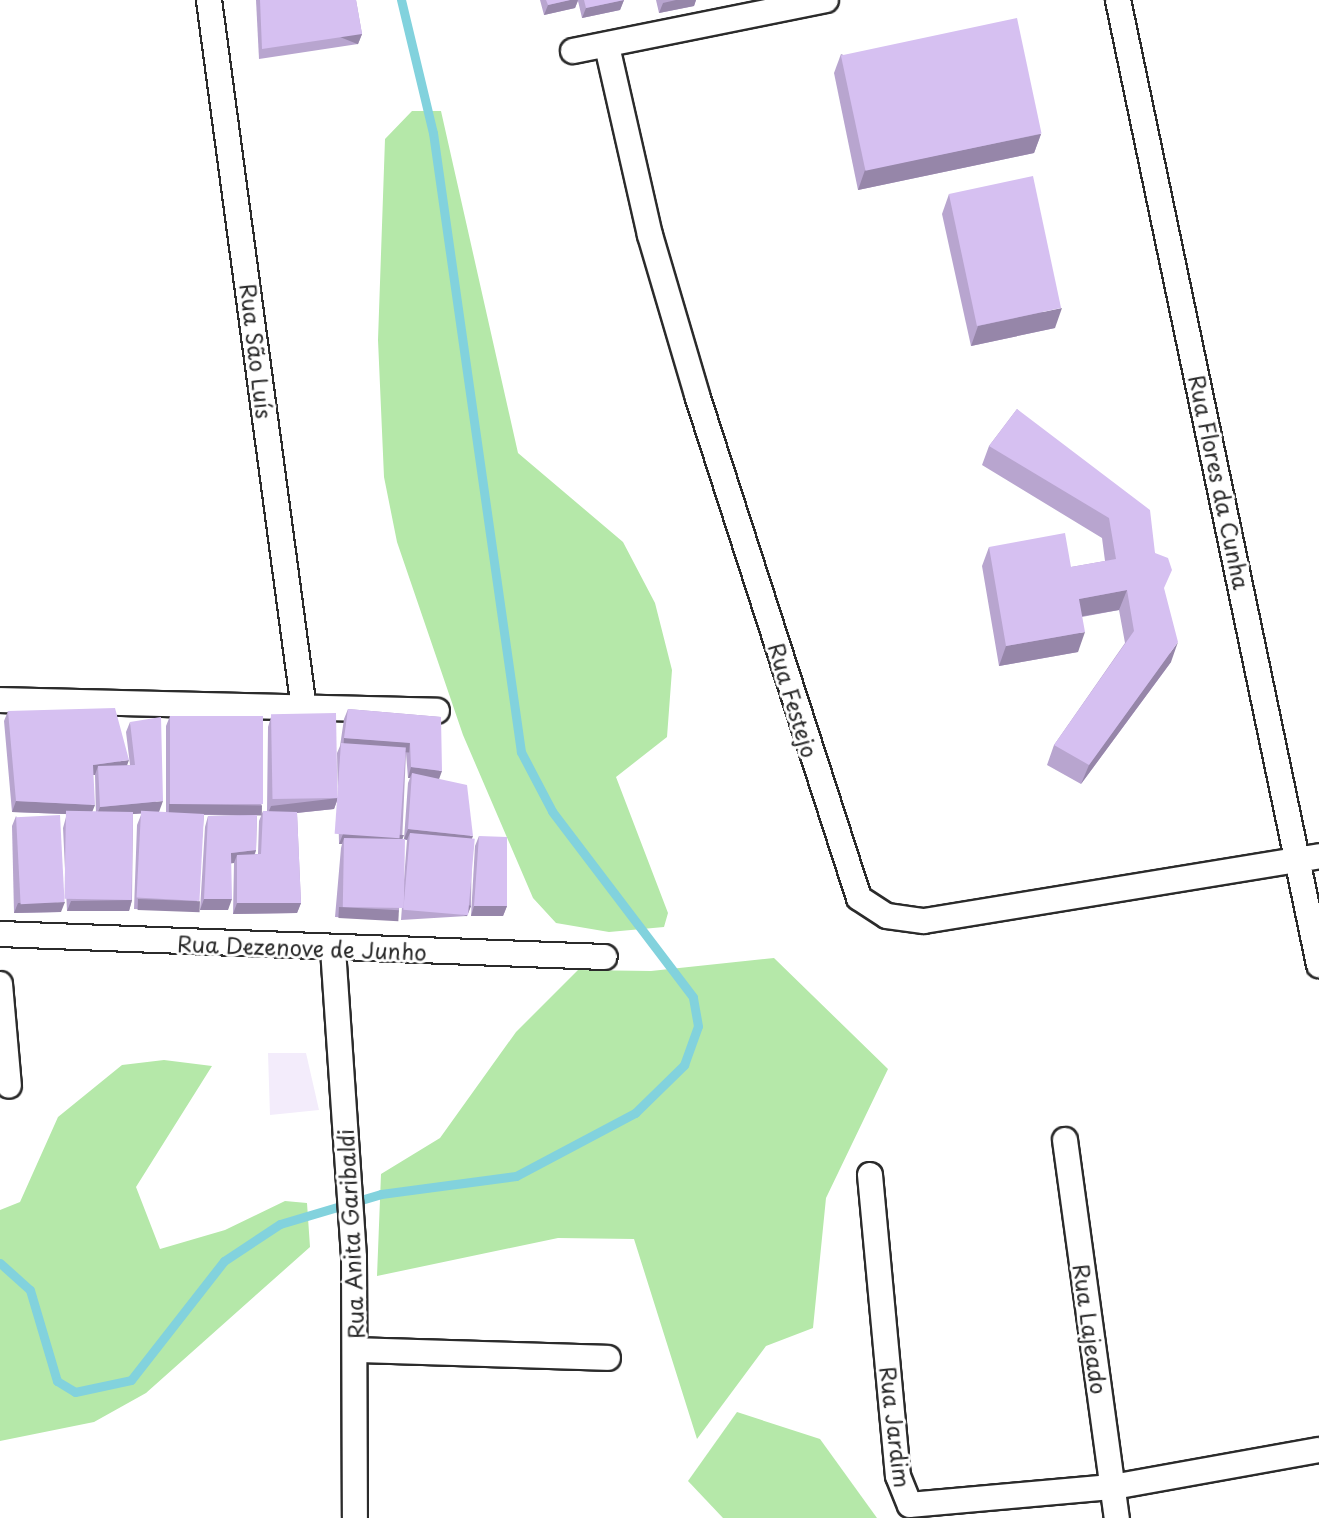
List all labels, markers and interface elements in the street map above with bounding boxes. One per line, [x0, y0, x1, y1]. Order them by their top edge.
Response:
street label: Rua São Luís [236, 282, 278, 420]
street label: Rua Flores da Cunha [1184, 372, 1256, 592]
street label: Rua Festejo [764, 638, 824, 762]
street label: Rua Dezenove de Junho [176, 929, 428, 965]
street label: Rua Anita Garibaldi [331, 1126, 369, 1342]
street label: Rua Lajeado [1069, 1262, 1113, 1396]
street label: Rua Jardim [875, 1364, 917, 1490]

